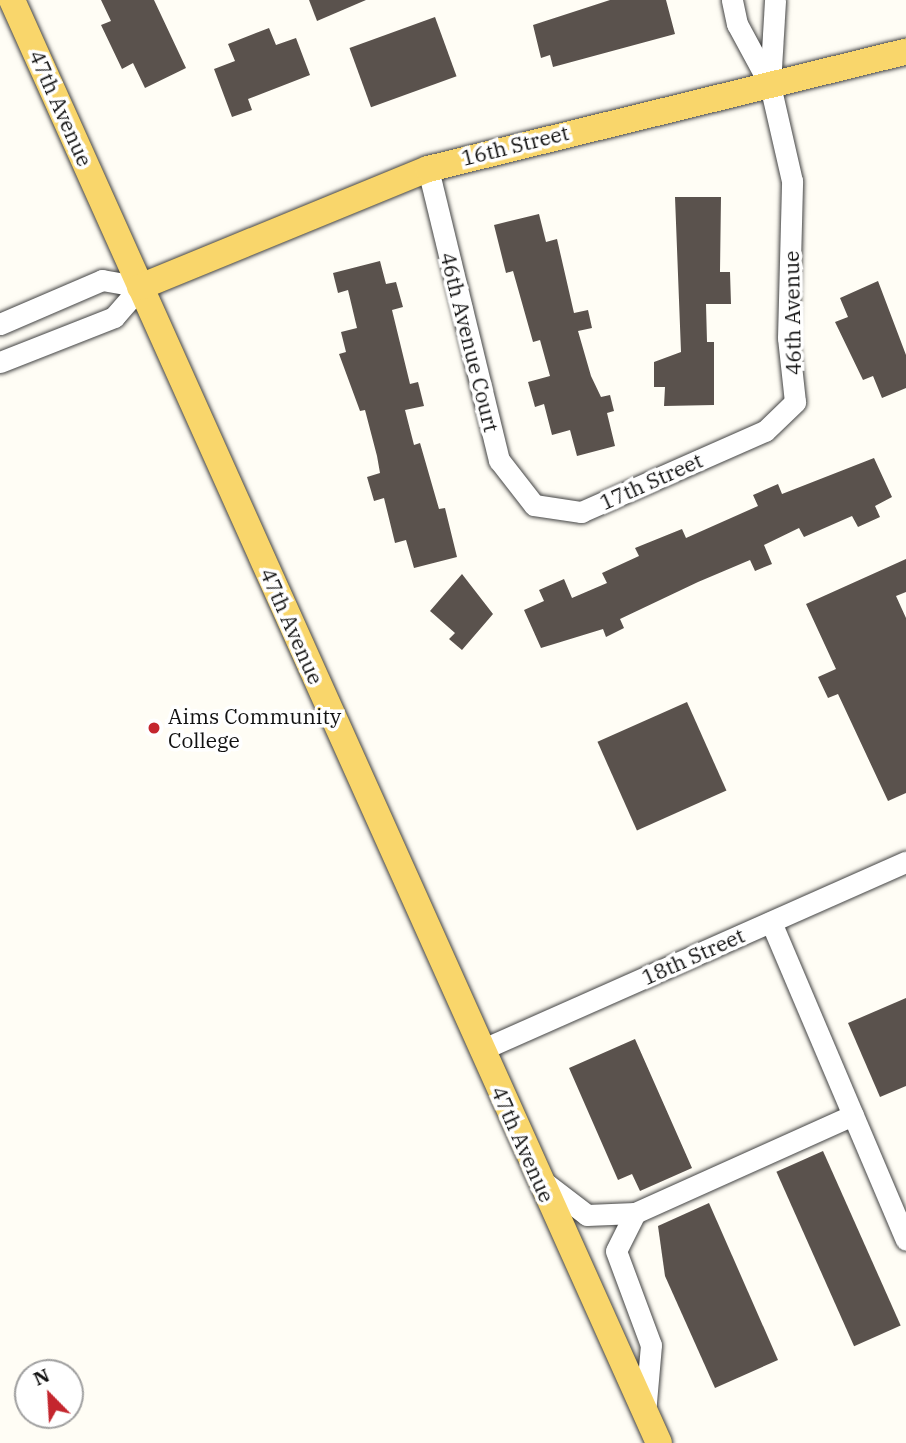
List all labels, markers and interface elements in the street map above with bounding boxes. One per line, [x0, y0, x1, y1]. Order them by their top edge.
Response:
street label: 47th Avenue [24, 46, 98, 170]
street label: 16th Street [459, 120, 571, 170]
street label: 46th Avenue Court [435, 249, 505, 435]
street label: 46th Avenue [778, 251, 806, 375]
street label: 17th Street [596, 447, 706, 515]
street label: 47th Avenue [255, 564, 329, 688]
place label: Aims Community College [168, 703, 341, 753]
marker: Aims Community College [146, 720, 162, 736]
street label: 18th Street [638, 922, 748, 990]
street label: 47th Avenue [486, 1082, 560, 1206]
north arrow [14, 1359, 84, 1429]
text: N [30, 1363, 53, 1391]

